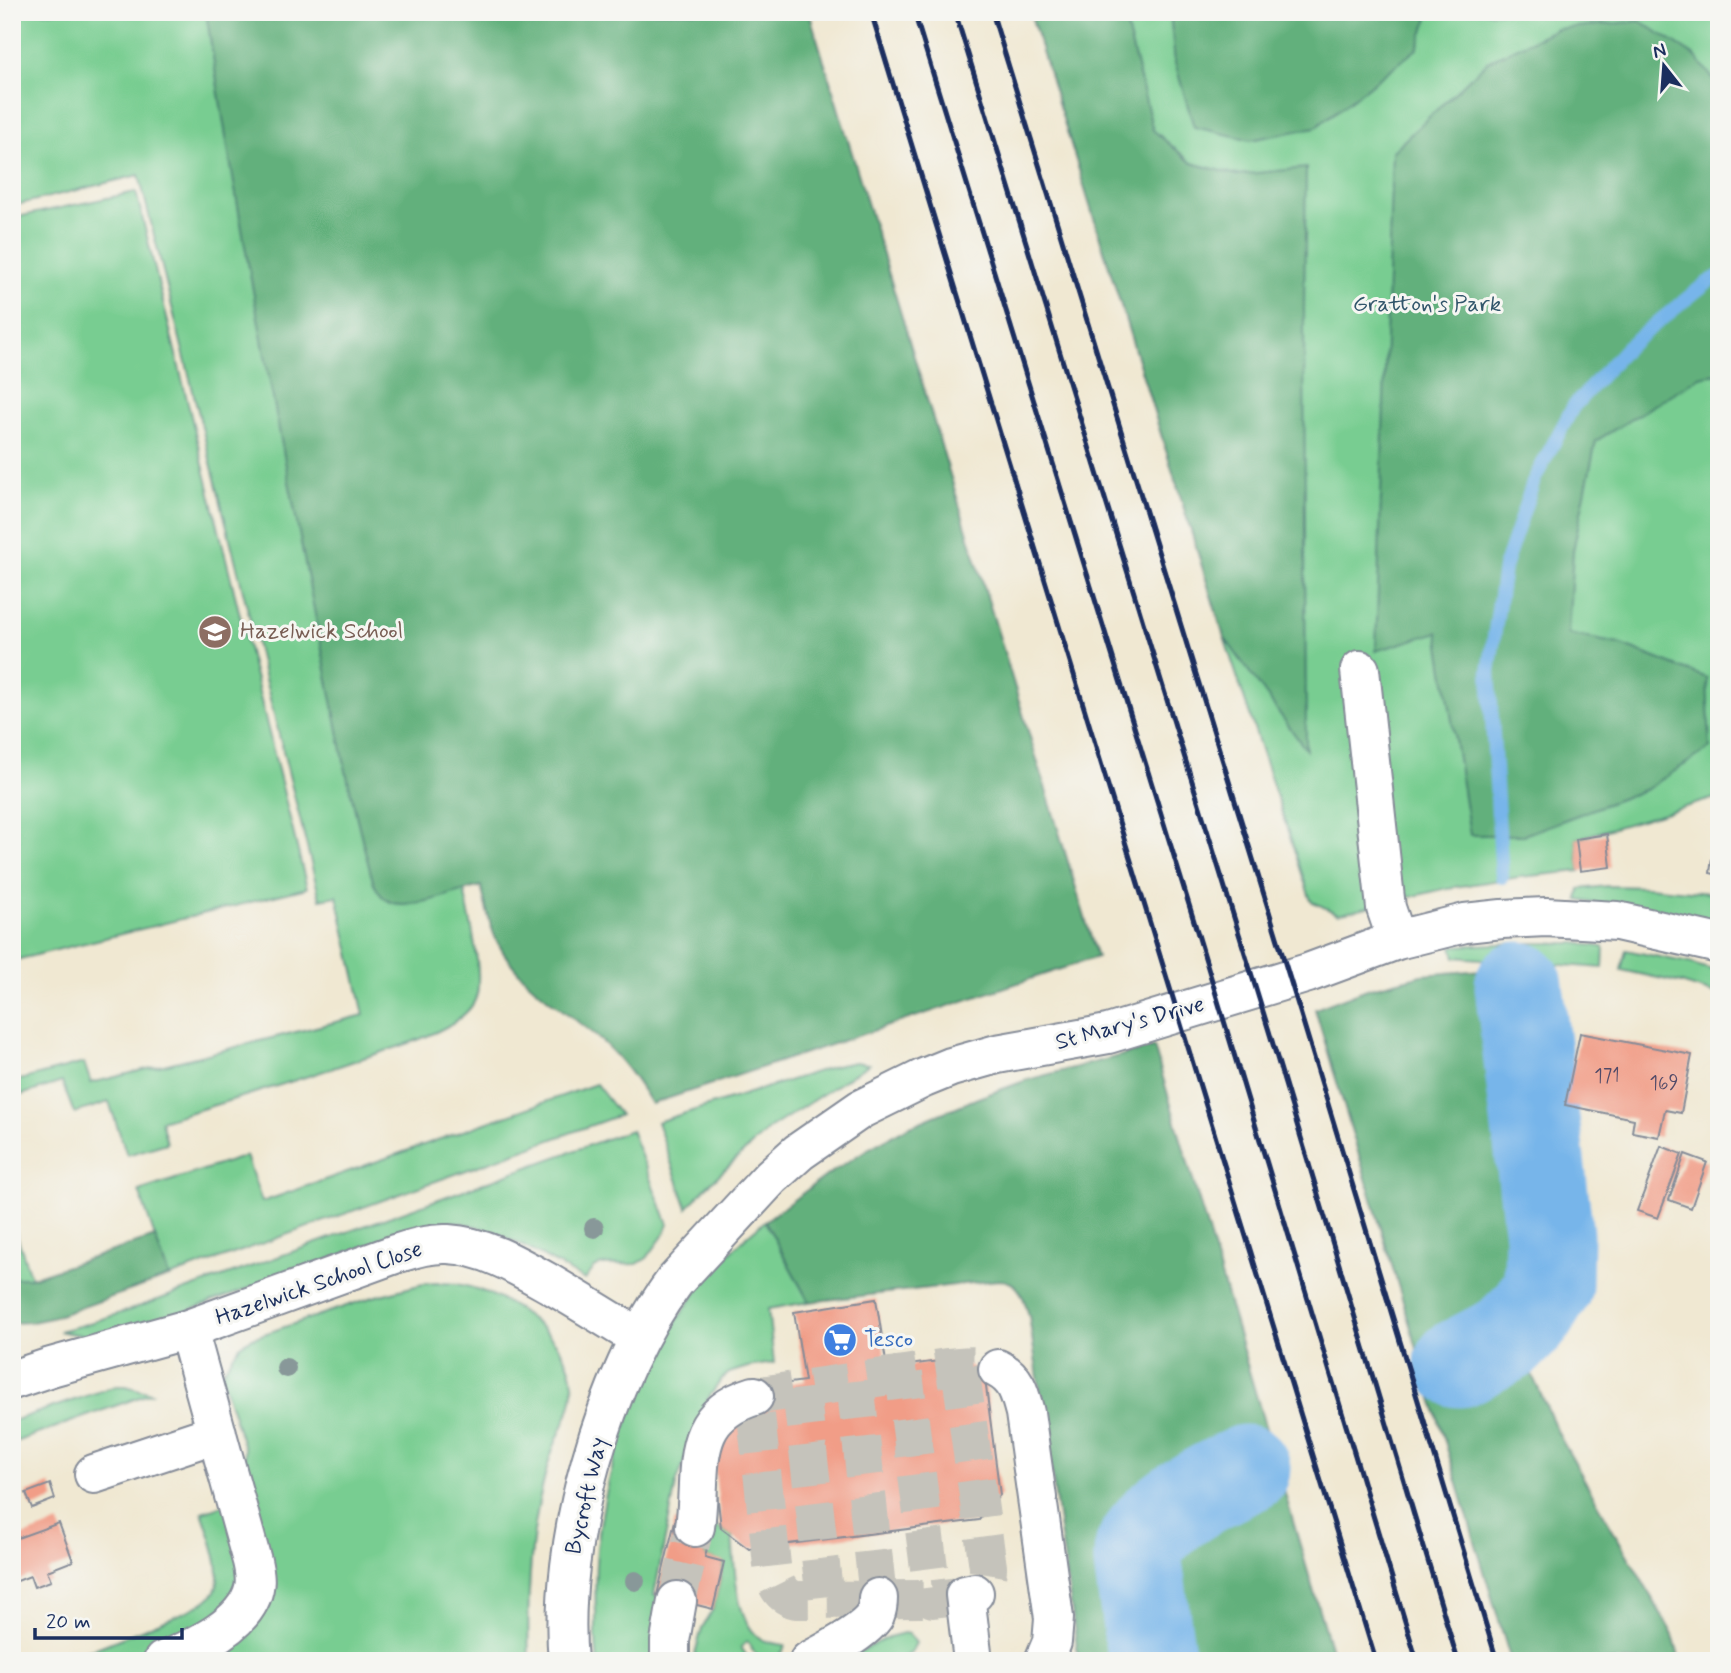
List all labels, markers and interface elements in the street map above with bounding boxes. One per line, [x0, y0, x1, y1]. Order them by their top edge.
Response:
north arrow [1630, 32, 1700, 102]
text: N [1650, 37, 1669, 65]
park label: Gratton's Park [1353, 290, 1501, 320]
school or university icon: Hazelwick School [196, 613, 234, 651]
place label: Hazelwick School [240, 617, 403, 647]
street label: St Mary's Drive [1052, 990, 1208, 1058]
house number: 171 [1594, 1064, 1620, 1089]
house number: 169 [1650, 1071, 1679, 1096]
street label: Hazelwick School Close [212, 1235, 426, 1333]
supermarket icon: Tesco [821, 1321, 859, 1359]
place label: Tesco [864, 1325, 913, 1355]
street label: Bycroft Way [559, 1434, 615, 1558]
scale bar [35, 1596, 182, 1640]
text: 20 m [46, 1608, 91, 1636]

